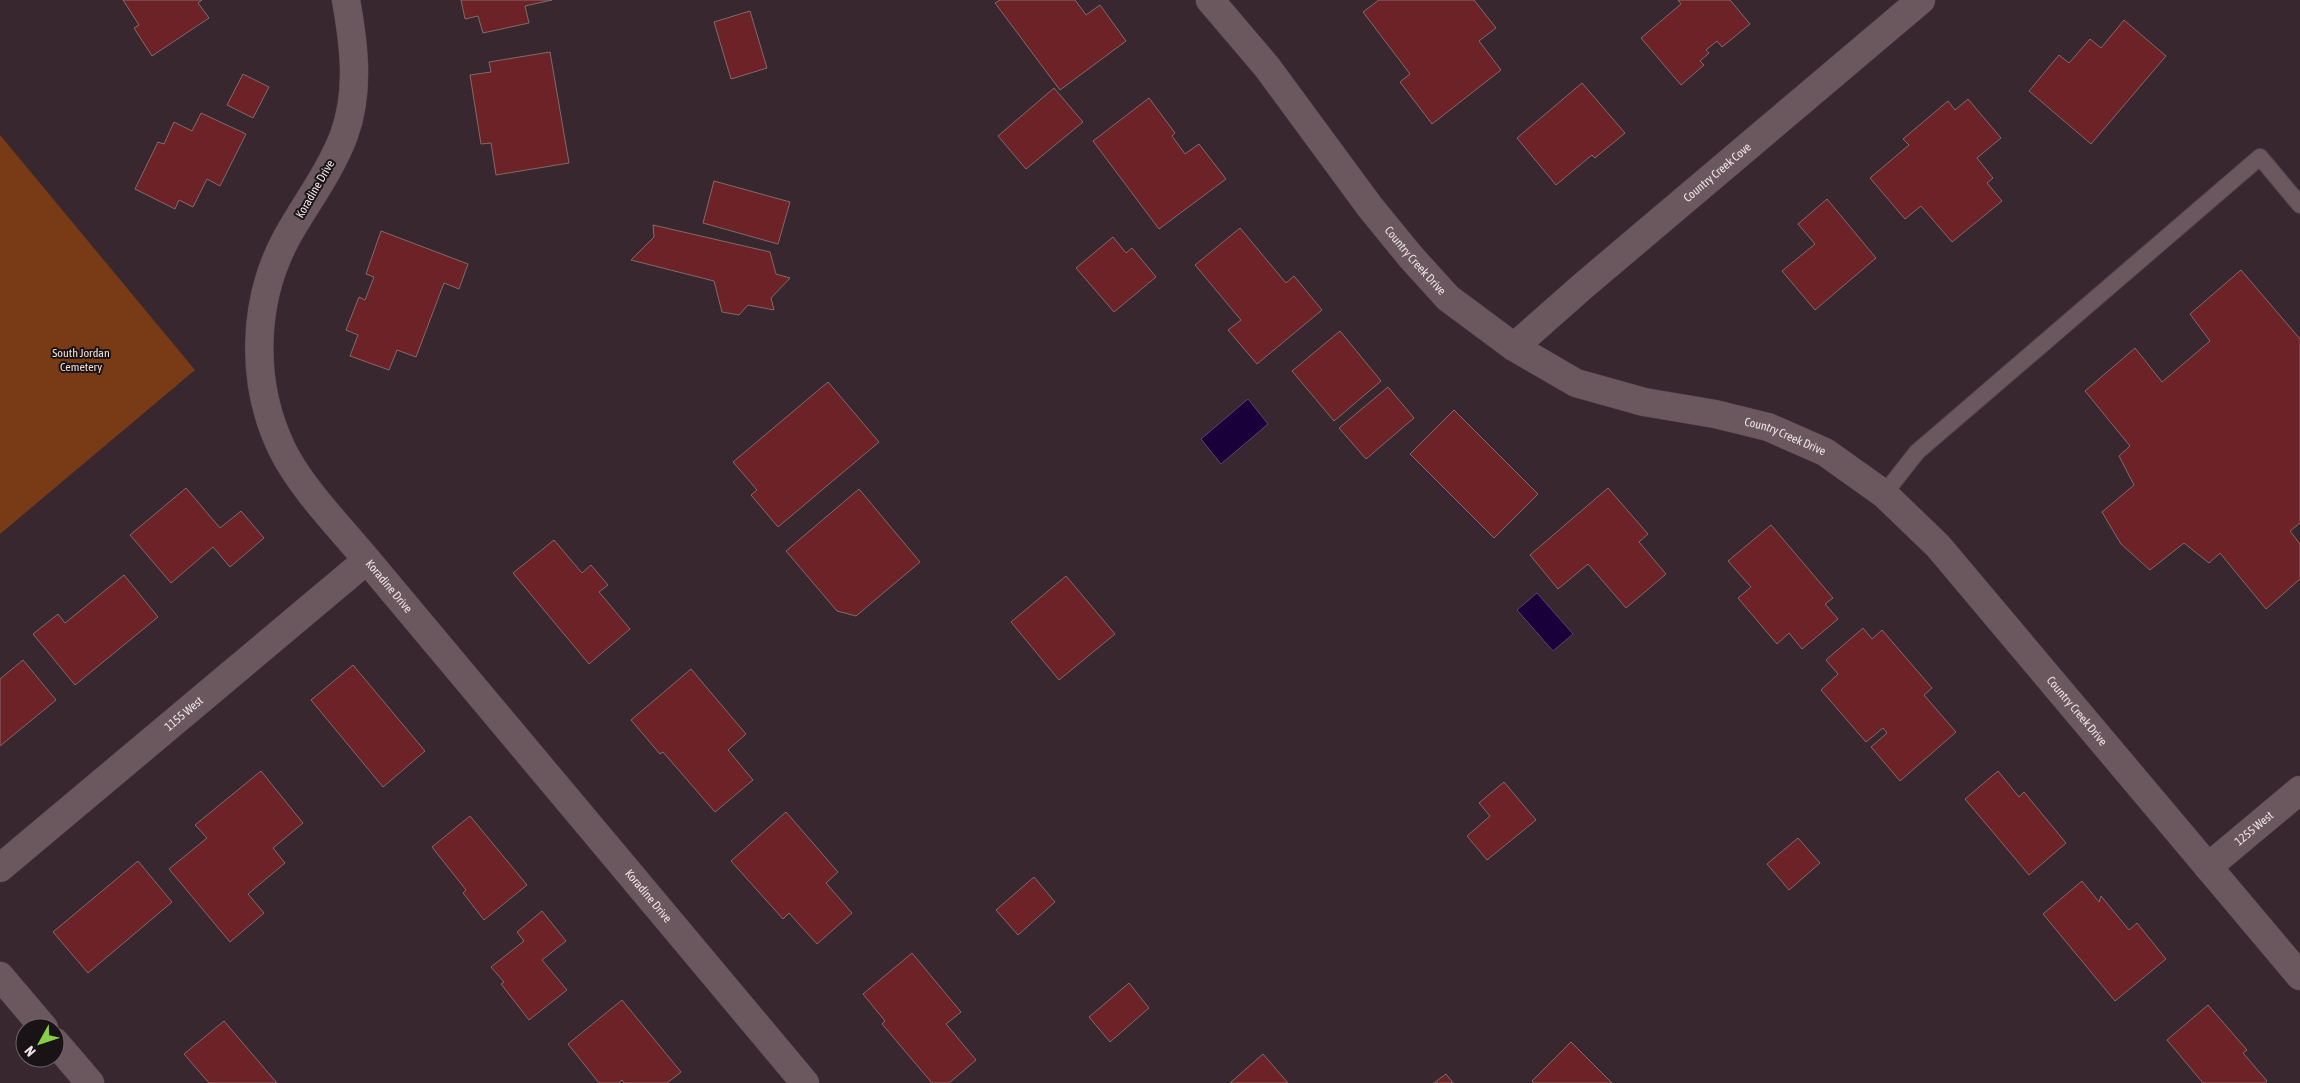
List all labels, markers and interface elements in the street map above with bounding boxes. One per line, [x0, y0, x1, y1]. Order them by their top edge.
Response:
street label: Country Creek Cove [1681, 140, 1754, 205]
street label: Koradine Drive [293, 157, 337, 221]
street label: Country Creek Drive [1382, 224, 1449, 298]
park label: South Jordan Cemetery [52, 346, 110, 374]
street label: Country Creek Drive [1743, 415, 1828, 458]
street label: Koradine Drive [363, 557, 415, 616]
street label: Country Creek Drive [2044, 673, 2110, 748]
street label: 1155 West [162, 693, 206, 734]
street label: 1255 West [2232, 808, 2276, 849]
street label: Koradine Drive [622, 867, 675, 925]
north arrow [15, 1018, 65, 1068]
text: N [21, 1043, 39, 1060]

